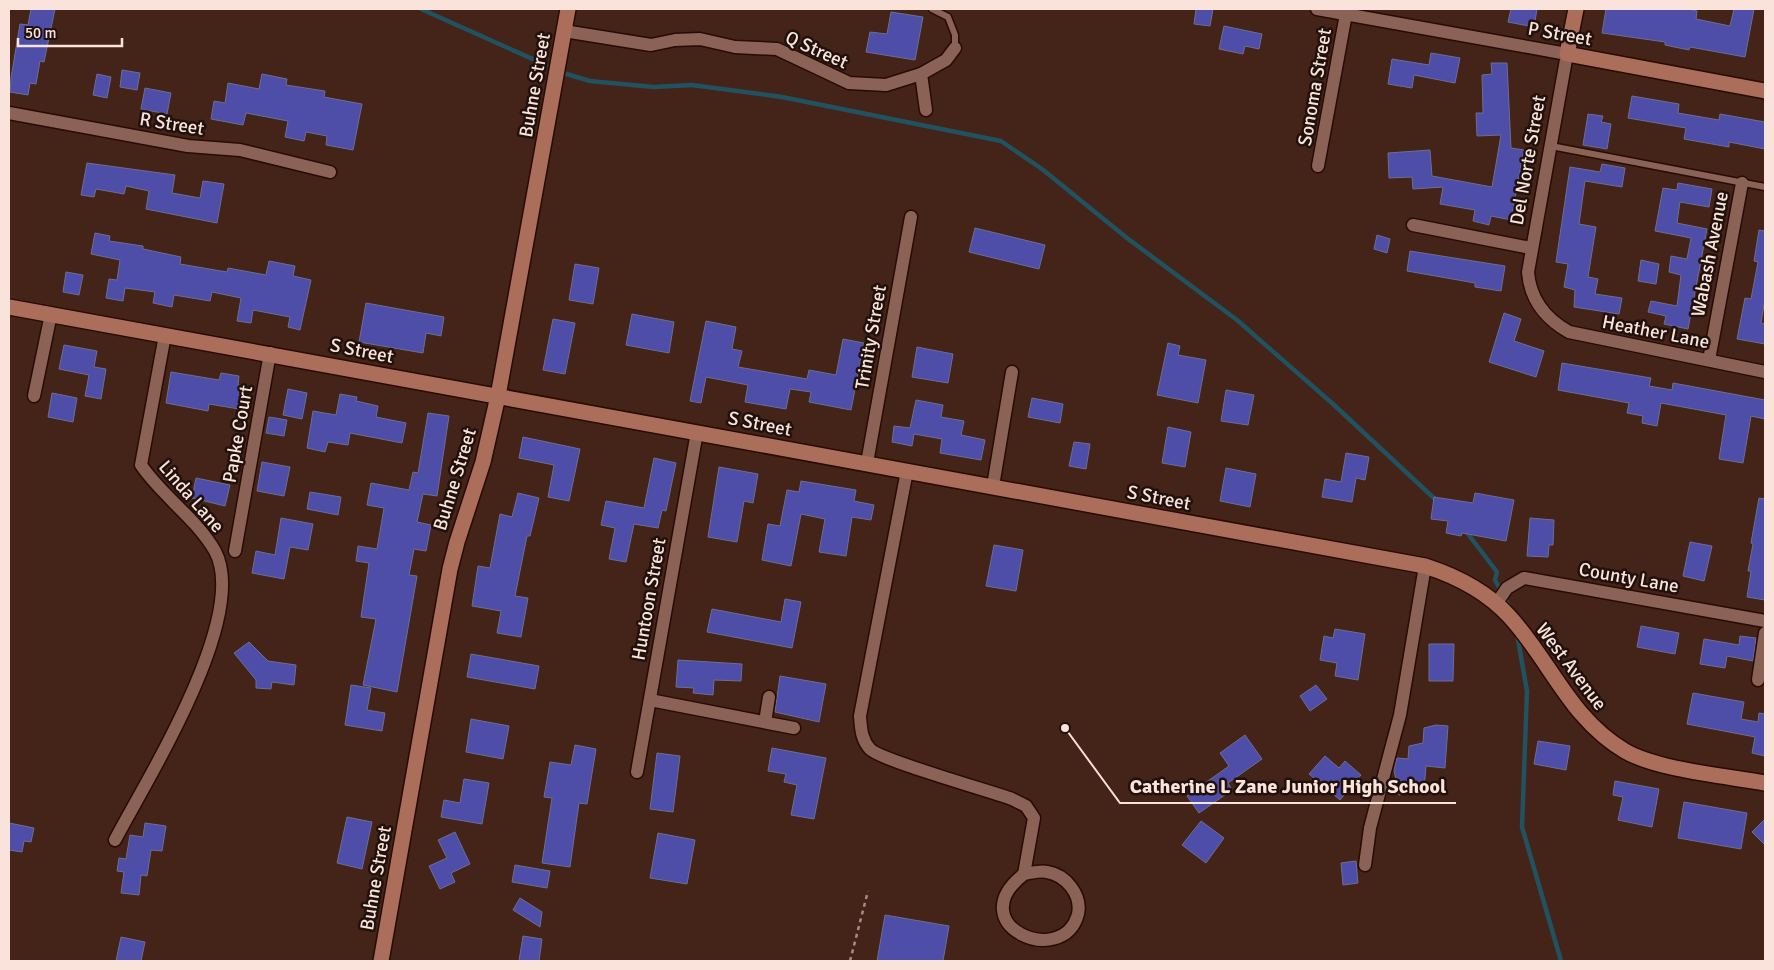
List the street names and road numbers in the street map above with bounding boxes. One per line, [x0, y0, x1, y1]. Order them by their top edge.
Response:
street label: P Street [1526, 17, 1594, 51]
street label: Q Street [782, 26, 852, 74]
street label: Sonoma Street [1293, 26, 1337, 148]
street label: Buhne Street [514, 31, 556, 139]
street label: Del Norte Street [1505, 93, 1551, 227]
street label: R Street [138, 107, 206, 141]
street label: Wabash Avenue [1686, 190, 1734, 319]
street label: Trinity Street [850, 283, 892, 391]
street label: Heather Lane [1600, 310, 1711, 354]
street label: S Street [328, 333, 396, 369]
street label: Papke Court [218, 383, 258, 485]
street label: S Street [726, 406, 794, 442]
street label: Buhne Street [428, 425, 482, 533]
street label: Linda Lane [153, 455, 229, 538]
street label: S Street [1125, 480, 1193, 516]
street label: Huntoon Street [626, 536, 672, 662]
street label: County Lane [1577, 557, 1681, 599]
street label: West Avenue [1530, 618, 1612, 715]
street label: Buhne Street [355, 824, 397, 932]

